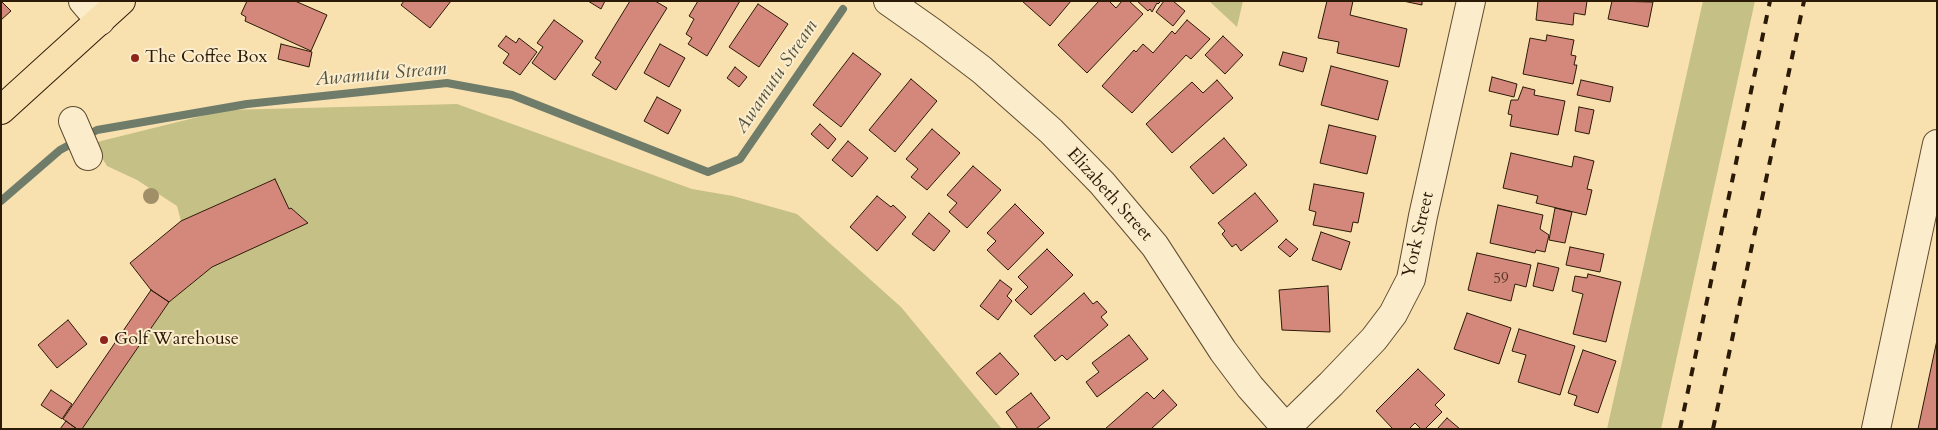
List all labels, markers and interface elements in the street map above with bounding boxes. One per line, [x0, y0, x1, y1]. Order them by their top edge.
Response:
water label: Awamutu Stream [731, 16, 823, 138]
place label: The Coffee Box [145, 47, 267, 69]
marker: The Coffee Box [129, 52, 141, 64]
water label: Awamutu Stream [314, 58, 448, 92]
street label: Elizabeth Street [1061, 144, 1157, 246]
street label: York Street [1399, 190, 1439, 280]
house number: 59 [1493, 271, 1509, 289]
place label: Golf Warehouse [114, 329, 239, 351]
marker: Golf Warehouse [98, 334, 110, 346]

